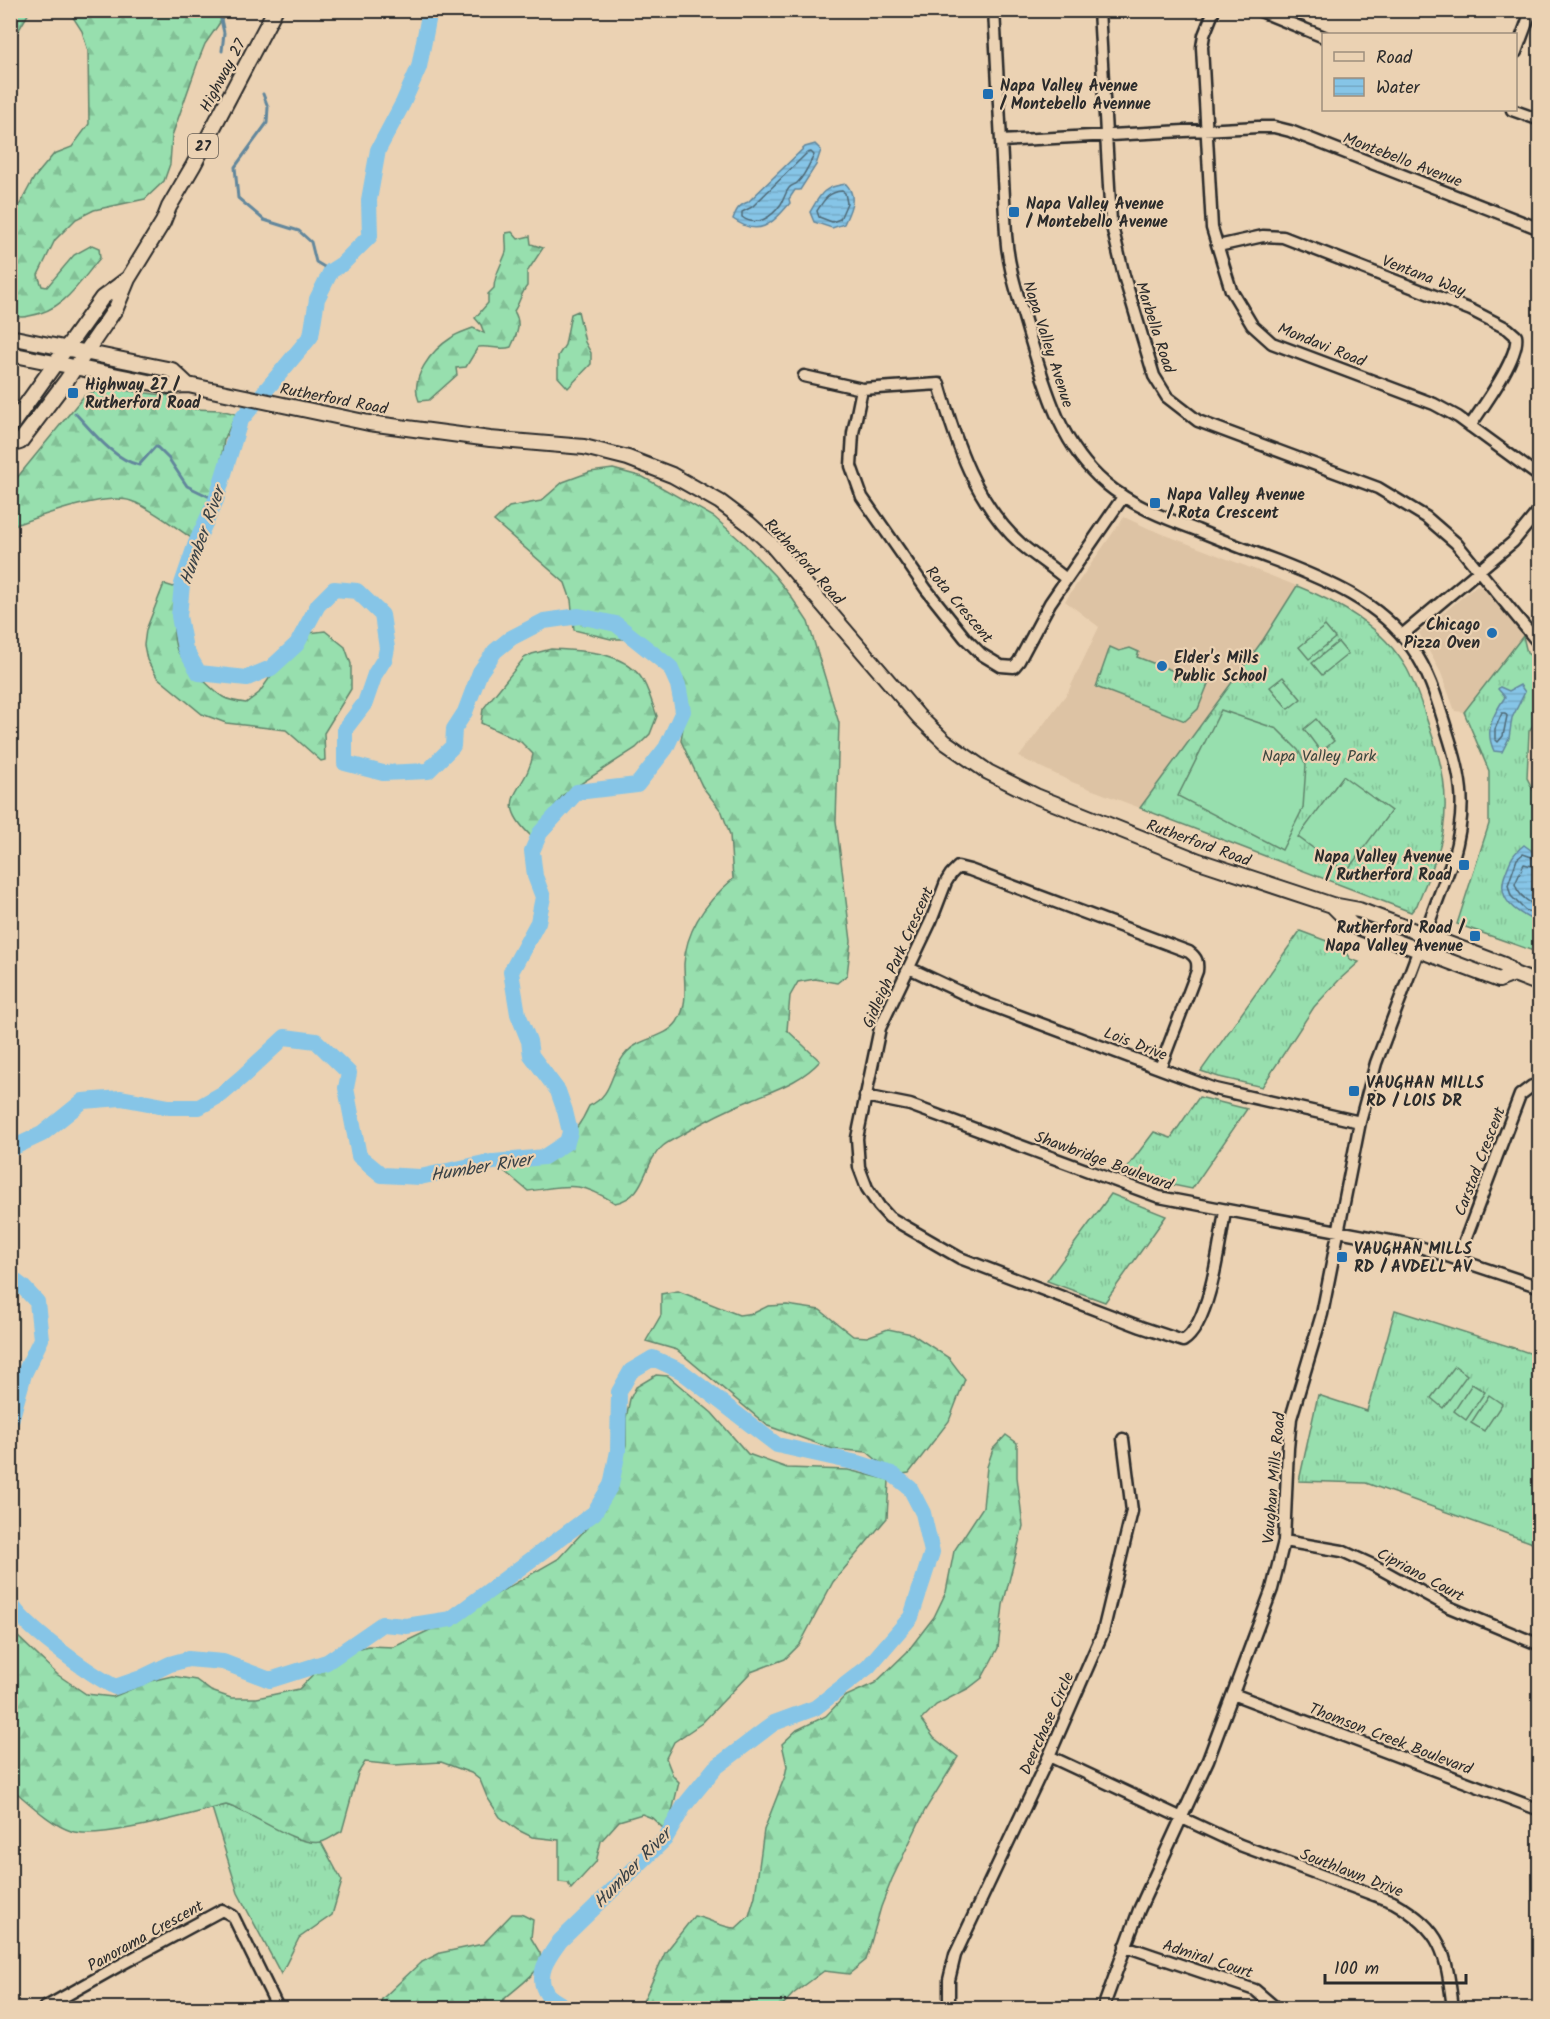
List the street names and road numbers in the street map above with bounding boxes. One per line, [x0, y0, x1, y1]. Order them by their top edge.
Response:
street label: Highway 27 [194, 34, 253, 117]
street label: Montebello Avenue [1339, 126, 1466, 195]
road number: 27 [188, 134, 218, 158]
street label: Ventana Way [1378, 249, 1469, 304]
street label: Napa Valley Avenue [1015, 278, 1080, 411]
street label: Marbella Road [1128, 278, 1181, 377]
street label: Mondavi Road [1274, 316, 1370, 375]
street label: Rutherford Road [278, 377, 391, 422]
street label: Rutherford Road [758, 513, 850, 612]
street label: Rota Crescent [919, 561, 999, 650]
street label: Rutherford Road [1143, 813, 1255, 874]
street label: Gidleigh Park Crescent [856, 882, 941, 1032]
street label: Lois Drive [1100, 1021, 1171, 1068]
street label: Carstad Crescent [1448, 1103, 1513, 1220]
street label: Shawbridge Boulevard [1031, 1125, 1177, 1198]
street label: Vaughan Mills Road [1256, 1410, 1293, 1545]
street label: Cipriano Court [1372, 1542, 1469, 1609]
street label: Deerchase Circle [1013, 1668, 1081, 1779]
street label: Thomson Creek Boulevard [1305, 1697, 1477, 1782]
street label: Southlawn Drive [1296, 1842, 1407, 1905]
street label: Panorama Crescent [83, 1894, 209, 1979]
street label: Admiral Court [1159, 1933, 1257, 1986]

